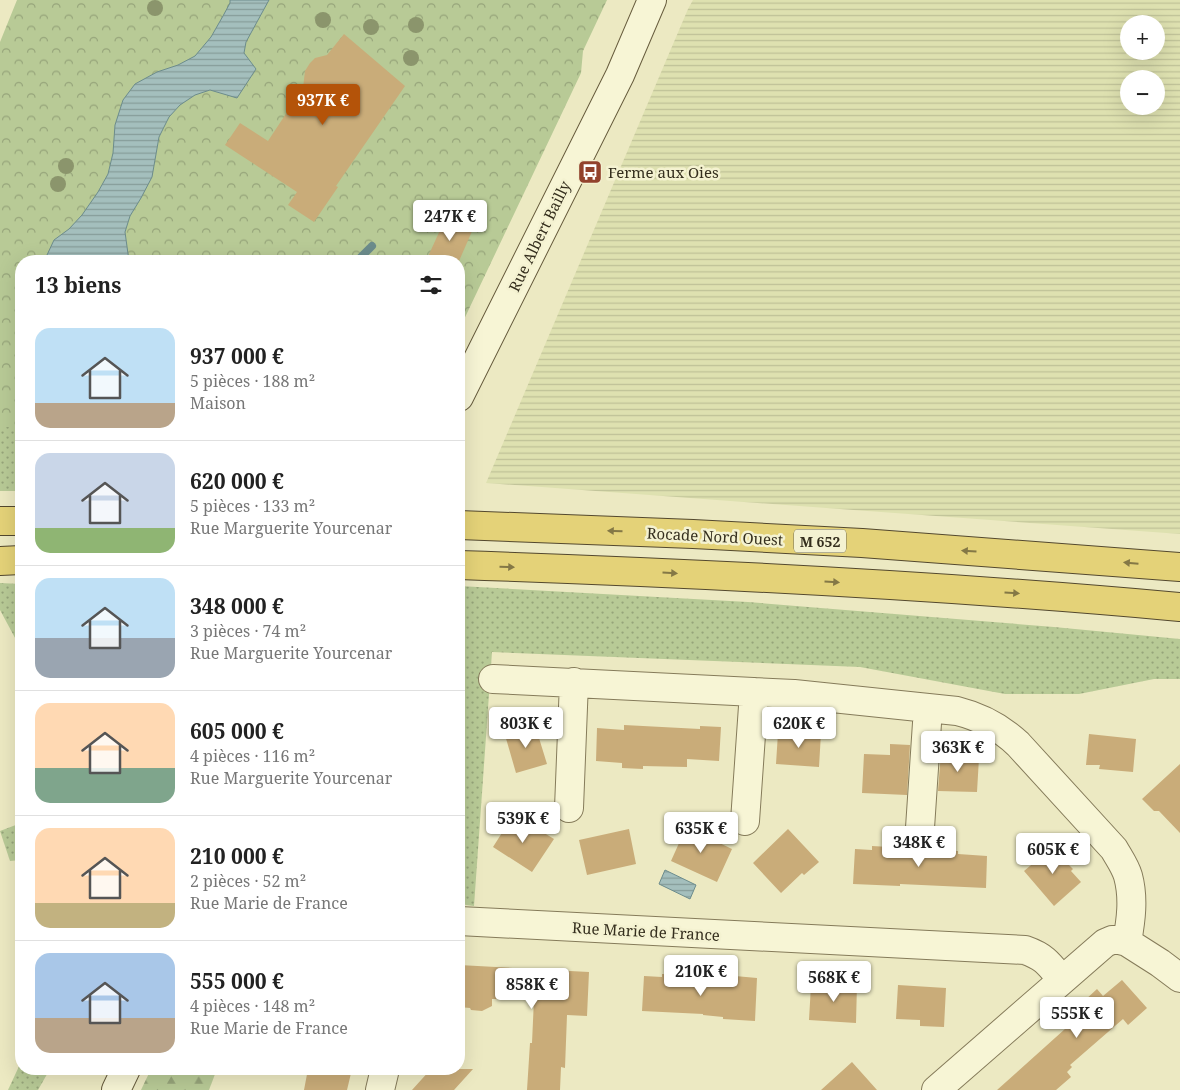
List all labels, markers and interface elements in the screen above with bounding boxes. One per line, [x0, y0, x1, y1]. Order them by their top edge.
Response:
map controls [1120, 15, 1165, 115]
button: + [1120, 15, 1165, 60]
button: − [1120, 70, 1165, 115]
pin: 937K € [282, 84, 364, 126]
text: 937K € [297, 89, 349, 111]
bus stop icon: Ferme aux Oies [577, 159, 603, 185]
place label: Ferme aux Oies [608, 162, 719, 182]
street label: Rue Albert Bailly [504, 177, 575, 295]
pin: 247K € [409, 200, 491, 242]
text: 247K € [424, 205, 476, 227]
text: 13 biens [35, 271, 121, 299]
icon: filters [417, 271, 445, 299]
text: 937 000 € [190, 342, 284, 370]
icon: home [75, 348, 135, 408]
text: 5 pièces · 188 m² [190, 370, 315, 392]
text: Maison [190, 392, 246, 414]
text: 620 000 € [190, 467, 284, 495]
icon: home [75, 473, 135, 533]
text: 5 pièces · 133 m² [190, 495, 315, 517]
text: Rue Marguerite Yourcenar [190, 517, 392, 539]
street label: Rocade Nord Ouest [646, 522, 784, 550]
one-way arrow [607, 527, 623, 535]
road number: M 652 [794, 530, 846, 552]
one-way arrow [961, 547, 977, 555]
one-way arrow [1123, 559, 1139, 567]
one-way arrow [500, 563, 516, 571]
one-way arrow [662, 570, 678, 578]
one-way arrow [824, 578, 840, 586]
one-way arrow [1004, 589, 1020, 597]
text: 348 000 € [190, 592, 284, 620]
icon: home [75, 598, 135, 658]
text: 3 pièces · 74 m² [190, 620, 306, 642]
text: Rue Marguerite Yourcenar [190, 642, 392, 664]
pin: 803K € [485, 706, 567, 749]
pin: 620K € [758, 706, 840, 749]
text: 803K € [500, 712, 552, 734]
text: 620K € [773, 712, 825, 734]
text: 605 000 € [190, 717, 284, 745]
icon: home [75, 723, 135, 783]
pin: 363K € [917, 730, 999, 773]
text: 363K € [932, 736, 984, 758]
text: 4 pièces · 116 m² [190, 745, 315, 767]
text: Rue Marguerite Yourcenar [190, 767, 392, 789]
pin: 539K € [482, 802, 564, 844]
text: 539K € [497, 807, 549, 829]
pin: 635K € [660, 812, 742, 854]
text: 635K € [675, 817, 727, 839]
pin: 348K € [878, 826, 960, 868]
text: 348K € [893, 831, 945, 853]
pin: 605K € [1012, 832, 1094, 875]
text: 605K € [1027, 838, 1079, 860]
text: 210 000 € [190, 842, 284, 870]
icon: home [75, 848, 135, 908]
text: 2 pièces · 52 m² [190, 870, 306, 892]
text: Rue Marie de France [190, 892, 348, 914]
street label: Rue Marie de France [572, 917, 720, 945]
pin: 210K € [660, 954, 742, 997]
text: 210K € [675, 960, 727, 982]
pin: 568K € [793, 960, 875, 1003]
text: 568K € [808, 966, 860, 988]
text: 555 000 € [190, 967, 284, 995]
pin: 858K € [491, 968, 573, 1010]
icon: home [75, 973, 135, 1033]
text: 858K € [506, 973, 558, 995]
text: 4 pièces · 148 m² [190, 995, 315, 1017]
pin: 555K € [1036, 996, 1118, 1039]
text: 555K € [1051, 1002, 1103, 1024]
text: Rue Marie de France [190, 1017, 348, 1039]

